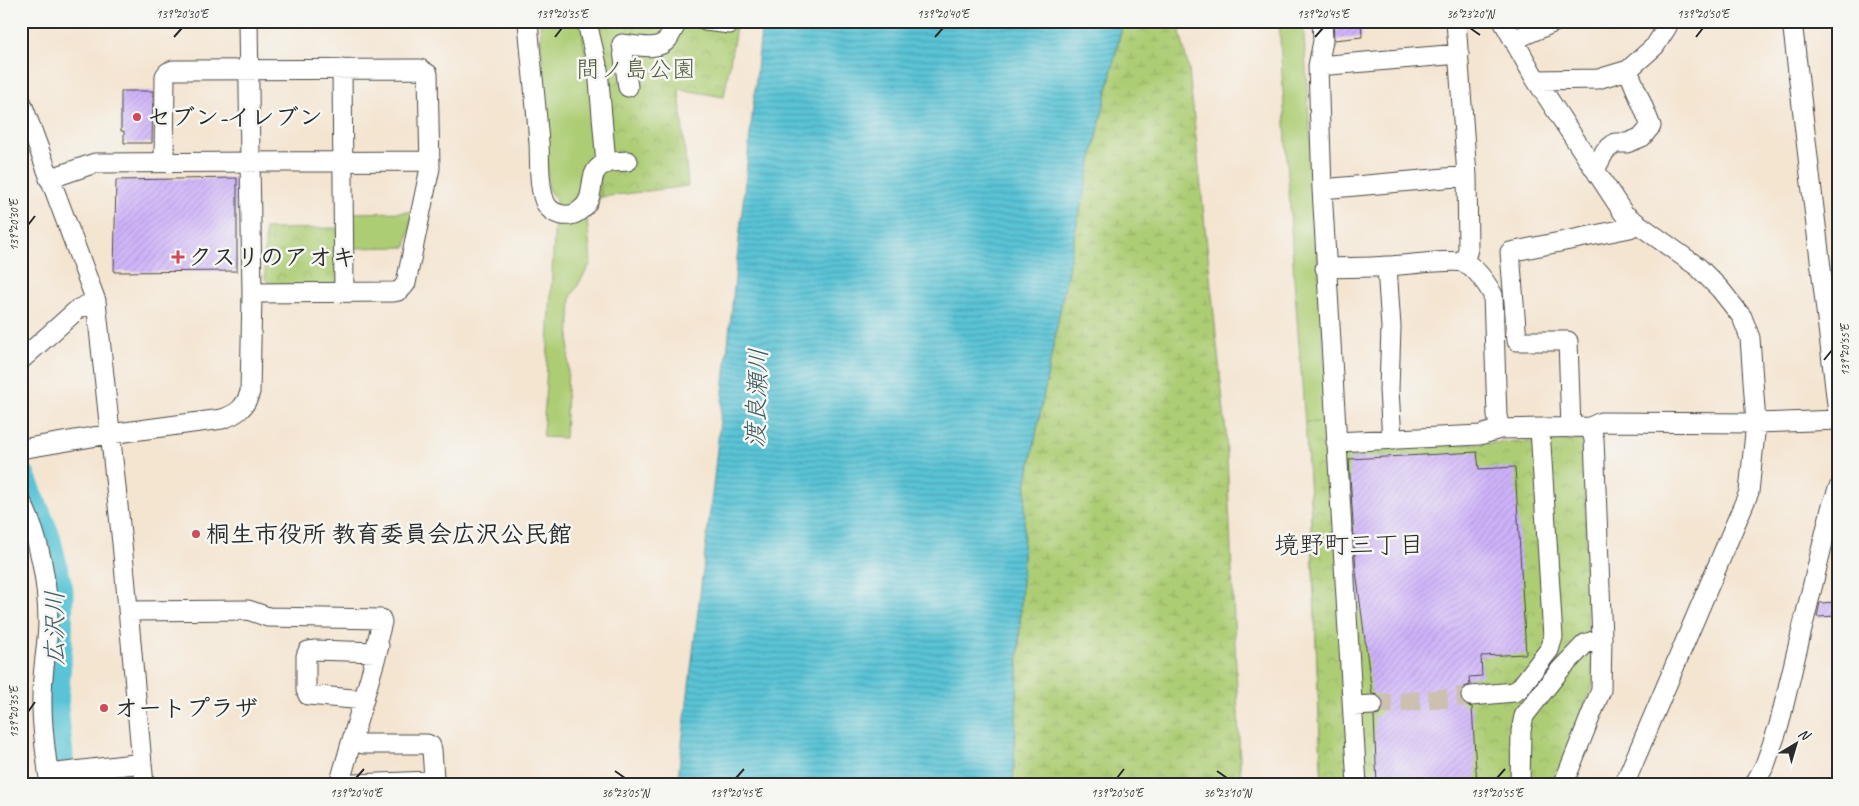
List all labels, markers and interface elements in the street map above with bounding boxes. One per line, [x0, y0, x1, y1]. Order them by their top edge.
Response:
text: 139°20'30"E [156, 6, 210, 22]
text: 139°20'35"E [536, 6, 590, 22]
text: 139°20'40"E [917, 6, 971, 22]
text: 139°20'45"E [1297, 6, 1351, 22]
text: 36°23'20"N [1446, 6, 1495, 22]
text: 139°20'50"E [1677, 6, 1731, 22]
park label: 間ノ島公園 [576, 54, 696, 84]
place label: セブン-イレブン [147, 102, 323, 132]
marker: セブン-イレブン [131, 111, 143, 123]
text: 139°20'30"E [6, 197, 22, 251]
place label: クスリのアオキ [188, 242, 356, 272]
marker: クスリのアオキ [172, 251, 184, 263]
text: 139°20'55"E [1837, 322, 1853, 376]
water label: 渡良瀬川 [739, 347, 775, 449]
place label: 桐生市役所 教育委員会広沢公民館 [206, 519, 572, 549]
marker: 桐生市役所 教育委員会広沢公民館 [190, 528, 202, 540]
district label: 境野町三丁目 [1274, 529, 1424, 561]
water label: 広沢川 [39, 590, 71, 666]
text: 139°20'35"E [6, 684, 22, 738]
place label: オートプラザ [114, 693, 258, 723]
marker: オートプラザ [98, 702, 110, 714]
north arrow [1772, 718, 1822, 768]
text: N [1795, 725, 1814, 745]
text: 139°20'40"E [330, 785, 384, 801]
text: 36°23'05"N [601, 785, 650, 801]
text: 139°20'45"E [710, 785, 764, 801]
text: 139°20'50"E [1091, 785, 1145, 801]
text: 36°23'10"N [1203, 785, 1252, 801]
text: 139°20'55"E [1471, 785, 1525, 801]

